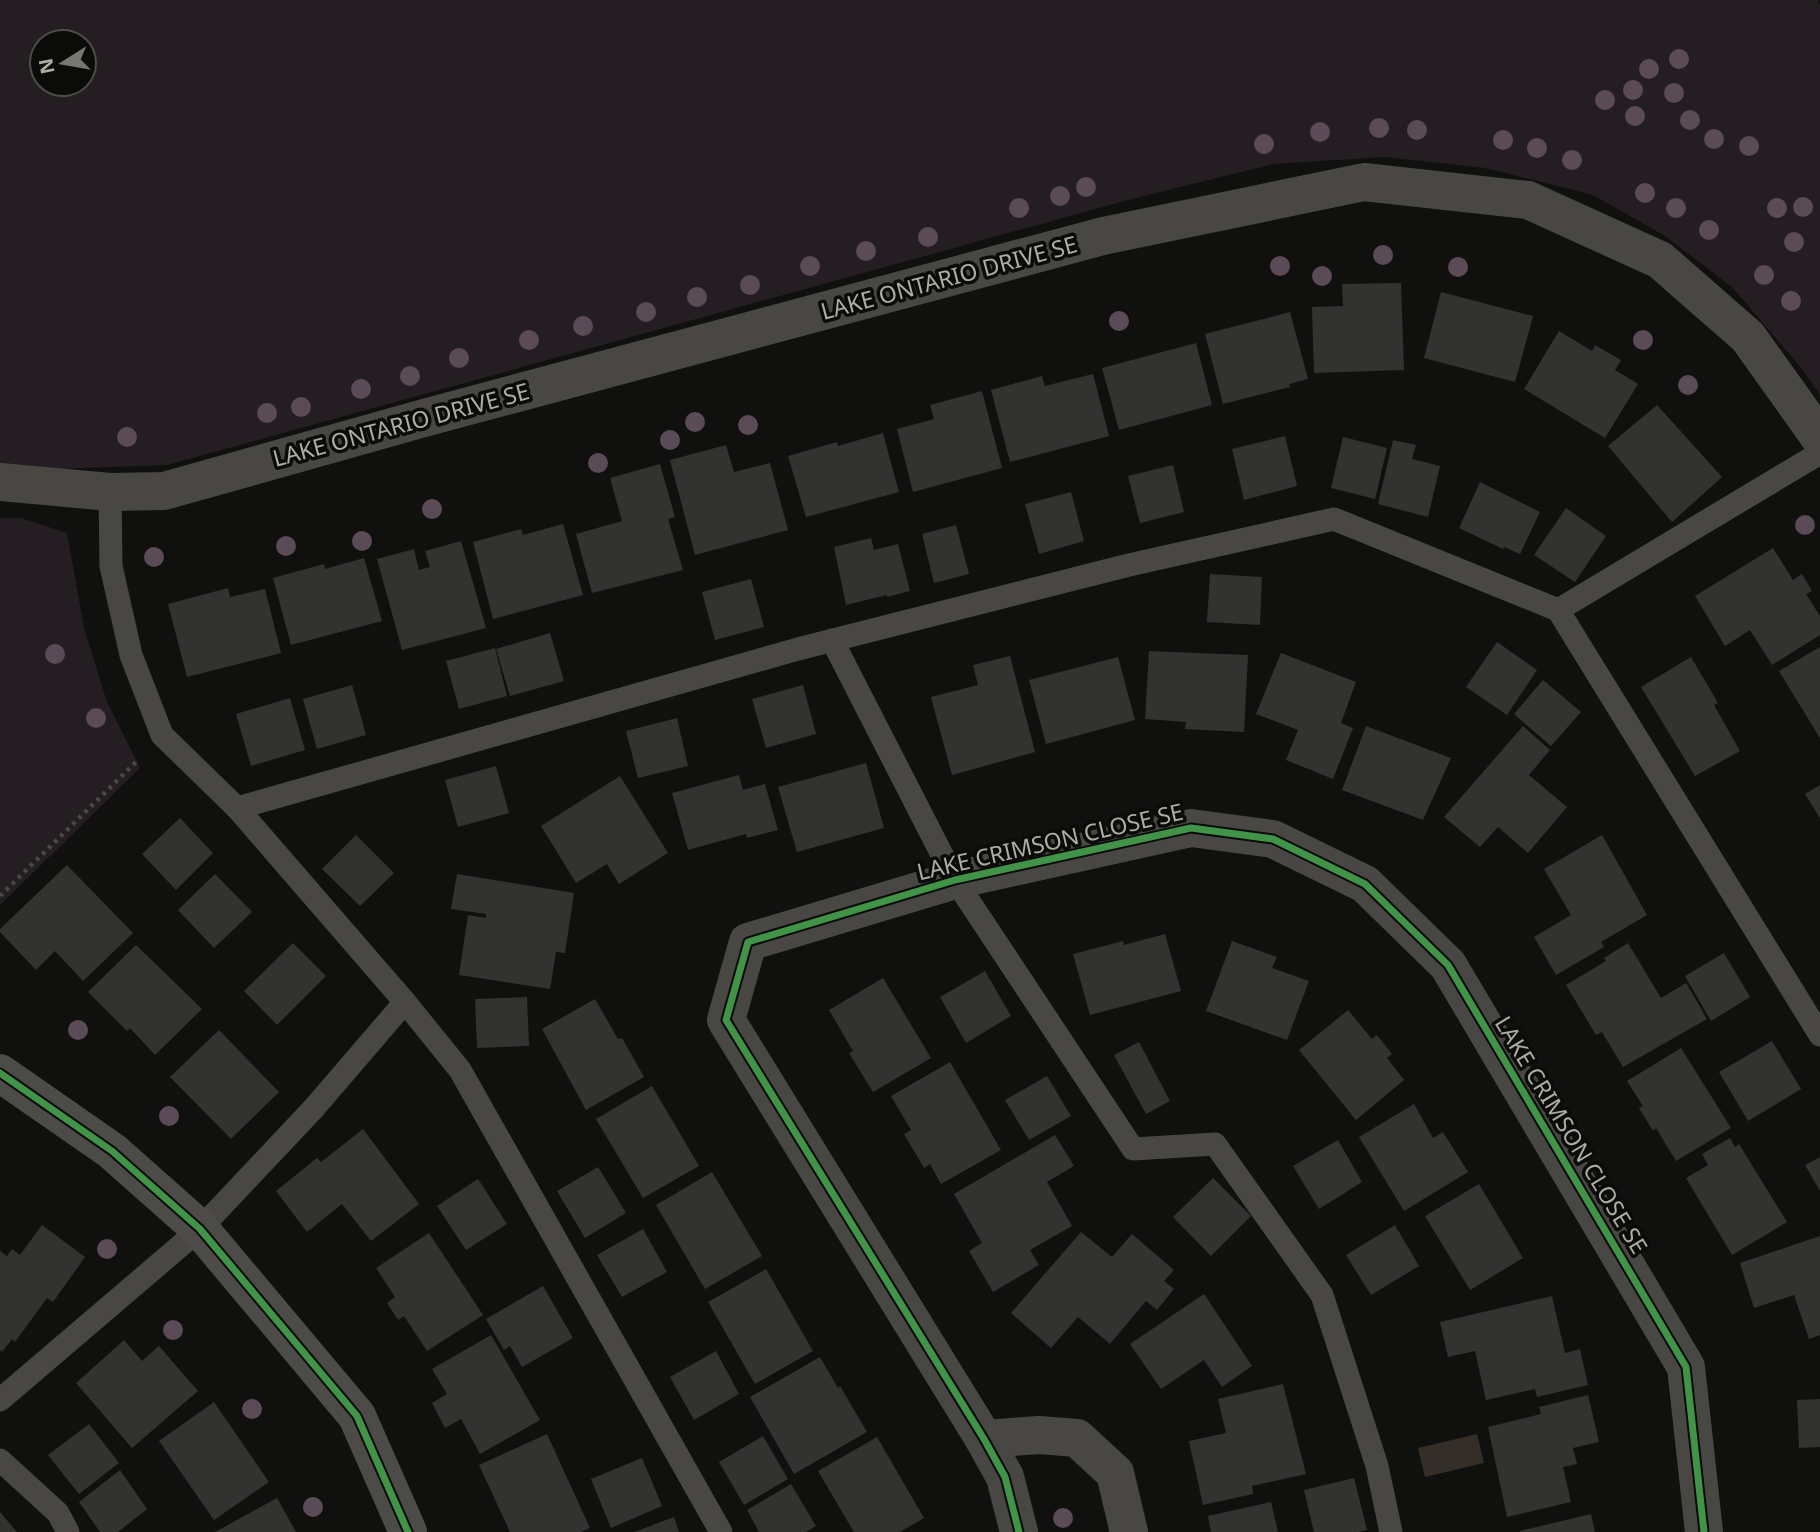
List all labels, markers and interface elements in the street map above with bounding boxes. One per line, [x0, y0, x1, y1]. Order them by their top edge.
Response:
north arrow [28, 28, 98, 98]
text: N [32, 56, 61, 76]
street label: LAKE ONTARIO DRIVE SE [817, 227, 1080, 327]
street label: LAKE ONTARIO DRIVE SE [269, 374, 532, 474]
street label: LAKE CRIMSON CLOSE SE [914, 795, 1186, 887]
street label: LAKE CRIMSON CLOSE SE [1488, 1010, 1656, 1259]

